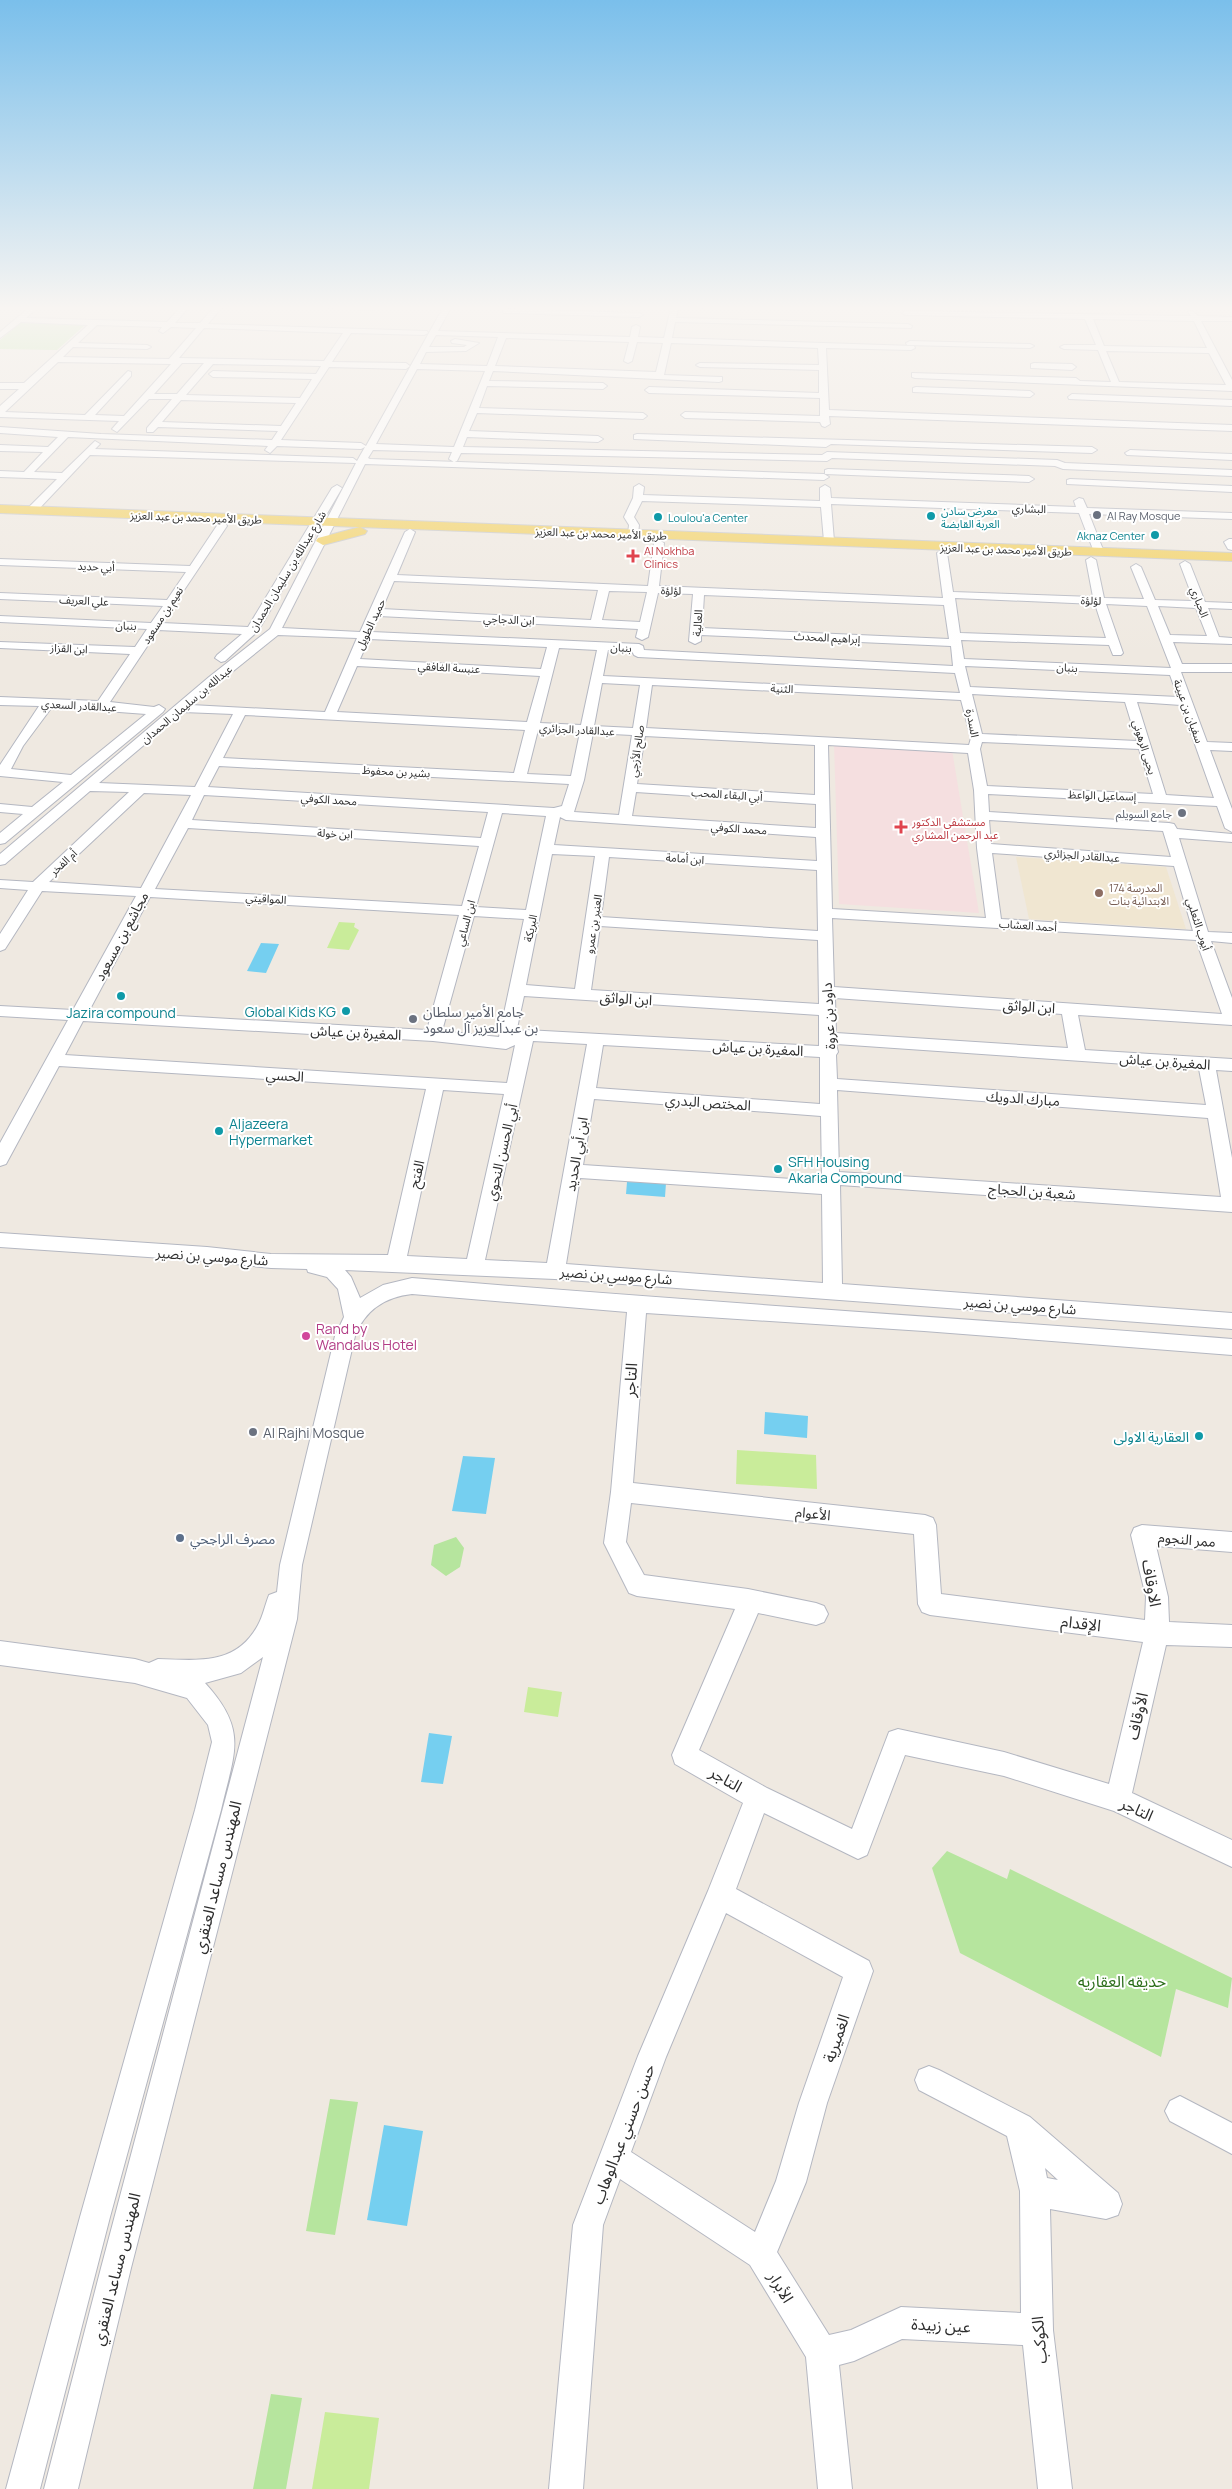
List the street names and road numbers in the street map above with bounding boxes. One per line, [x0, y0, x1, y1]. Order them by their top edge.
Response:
street label: البشاري [1012, 500, 1046, 519]
street label: طريق الأمير محمد بن عبد العزيز [129, 507, 262, 527]
street label: شارع عبدالله بن سليمان الحمدان [245, 507, 330, 635]
street label: طريق الأمير محمد بن عبد العزيز [534, 523, 667, 543]
street label: طريق الأمير محمد بن عبد العزيز [939, 539, 1072, 559]
street label: أبي حديد [77, 558, 115, 577]
street label: لؤلؤة [661, 582, 682, 598]
street label: نعيم بن مسعود [138, 583, 188, 648]
street label: الحباري [1185, 584, 1213, 620]
street label: علي العريف [59, 591, 110, 611]
street label: لؤلؤة [1080, 592, 1102, 608]
street label: حميد الطويل [352, 596, 389, 652]
street label: العالية [689, 609, 705, 637]
street label: ابن الدجاجي [483, 610, 535, 630]
street label: بنبان [115, 617, 137, 633]
street label: إبراهيم المحدث [793, 628, 861, 648]
street label: ابن القزاز [49, 639, 88, 657]
street label: بنبان [610, 639, 632, 655]
street label: عنبسة الغافقي [417, 658, 481, 679]
street label: بنبان [1056, 659, 1078, 675]
street label: عبدالله بن سليمان الحمدان [137, 661, 235, 747]
street label: سفيان بن عيينة [1170, 677, 1208, 745]
street label: الثنية [770, 680, 794, 696]
street label: عبدالقادر السعدي [41, 696, 118, 717]
street label: السدرة [963, 707, 983, 739]
street label: يحيى الرهوني [1127, 718, 1160, 777]
street label: عبدالقادر الجزائري [539, 720, 616, 741]
street label: صالح الأزجي [625, 724, 650, 778]
street label: بشير بن محفوظ [362, 762, 431, 780]
street label: أبي البقاء المحب [691, 784, 763, 807]
street label: إسماعيل الواعظ [1067, 786, 1137, 805]
street label: محمد الكوفي [300, 790, 358, 811]
street label: محمد الكوفي [710, 819, 768, 840]
street label: ابن خولة [317, 825, 353, 841]
street label: أم الفخر [45, 845, 81, 880]
street label: عبدالقادر الجزائري [1044, 845, 1121, 868]
street label: ابن أمامة [665, 849, 705, 867]
street label: مجاشع بن مسعود [90, 888, 154, 985]
street label: المواقيتي [245, 889, 287, 909]
street label: العنبر بن عمرو [581, 893, 605, 955]
street label: أيوب الثعلبي [1181, 896, 1215, 953]
street label: ابن الساعي [452, 898, 481, 949]
street label: البريكة [520, 913, 540, 943]
street label: أحمد العشاب [998, 915, 1058, 935]
street label: داود بن عروة [817, 982, 839, 1050]
street label: ابن الواثق [599, 987, 653, 1010]
street label: ابن الواثق [1002, 995, 1056, 1018]
street label: المغيرة بن عياش [310, 1020, 402, 1044]
street label: المغيرة بن عياش [712, 1036, 804, 1060]
street label: المغيرة بن عياش [1119, 1048, 1211, 1074]
street label: الحسي [265, 1064, 305, 1088]
street label: مبارك الدويك [985, 1086, 1061, 1110]
street label: المختص البدري [664, 1090, 752, 1117]
street label: أبي الحسن النحوي [481, 1101, 524, 1203]
street label: ابن أبي الحديد [560, 1115, 594, 1193]
street label: الفتح [404, 1158, 430, 1190]
street label: شعبة بن الحجاج [988, 1178, 1076, 1206]
street label: شارع موسي بن نصير [154, 1243, 269, 1272]
street label: شارع موسي بن نصير [558, 1262, 673, 1291]
street label: شارع موسي بن نصير [962, 1292, 1077, 1321]
street label: التاجر [618, 1362, 642, 1399]
street label: الأعوام [794, 1502, 832, 1526]
street label: ممر النجوم [1157, 1527, 1217, 1553]
street label: الاوقاف [1137, 1558, 1167, 1608]
street label: الإقدام [1059, 1610, 1102, 1638]
street label: الأوقاف [1121, 1690, 1153, 1742]
street label: التاجر [705, 1760, 746, 1797]
street label: التاجر [1116, 1791, 1157, 1826]
street label: المهندس مساعد العنقري [187, 1798, 248, 1956]
street label: الغميرية [817, 2011, 855, 2065]
street label: حسن حسني عبدالوهاب [586, 2061, 662, 2208]
street label: المهندس مساعد العنقري [86, 2190, 147, 2348]
street label: الأبرار [763, 2266, 799, 2307]
street label: عين زبيدة [911, 2312, 971, 2338]
street label: الكوكب [1026, 2315, 1052, 2365]

